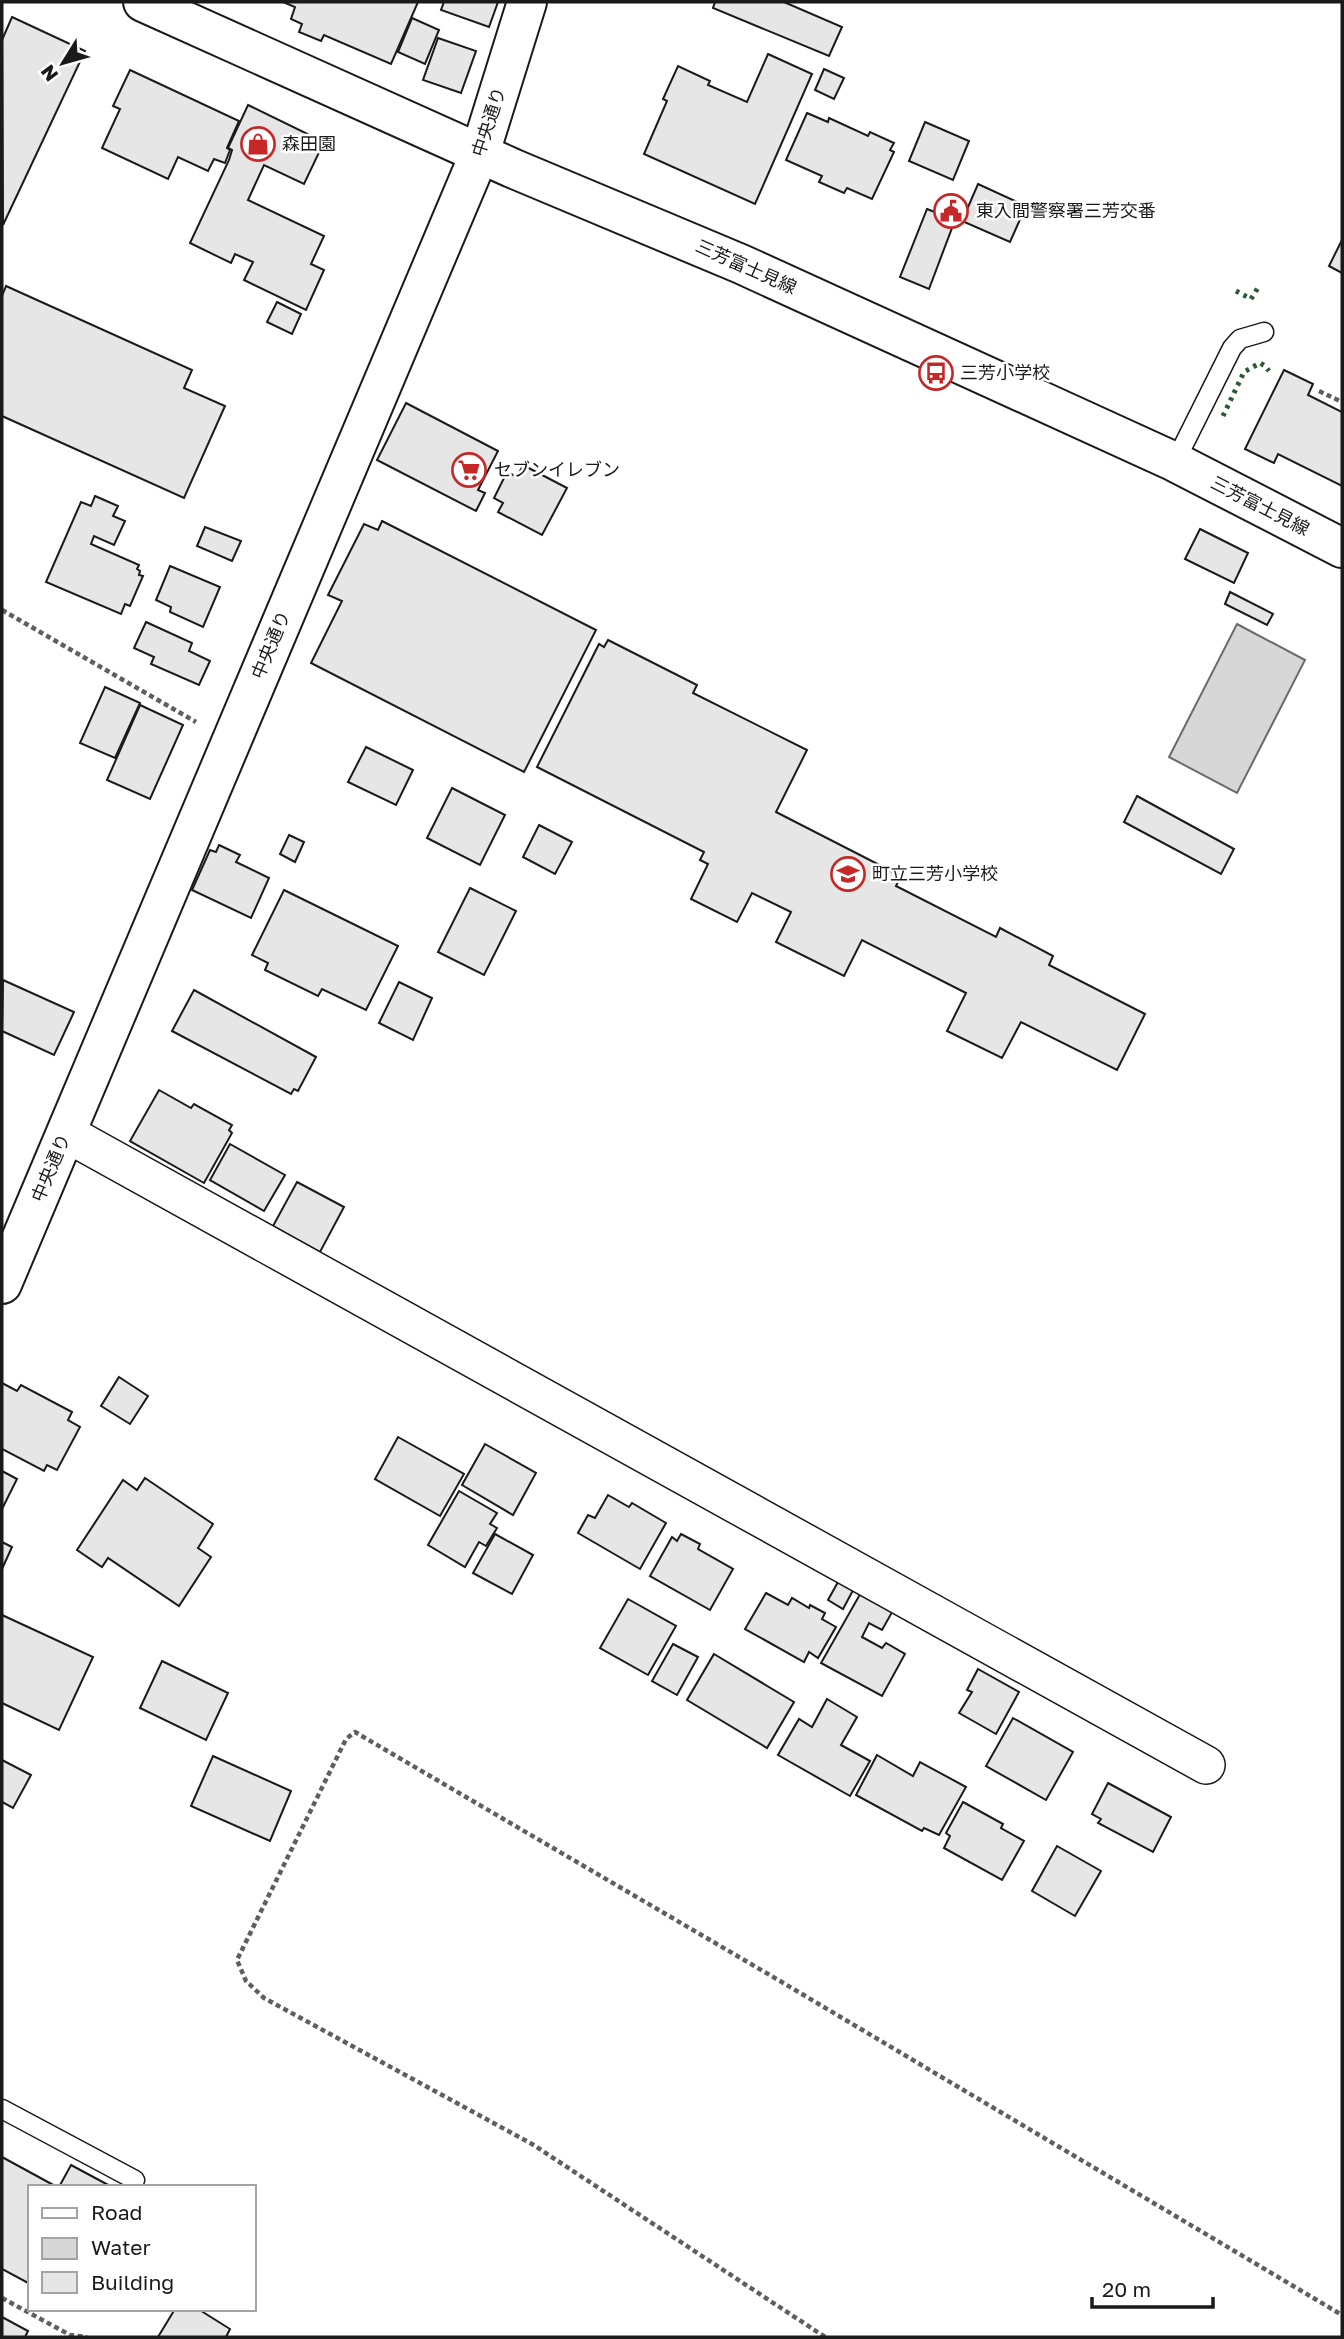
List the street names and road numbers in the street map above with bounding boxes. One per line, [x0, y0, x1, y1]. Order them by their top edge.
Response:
street label: 中央通り [466, 84, 510, 159]
street label: 三芳富士見線 [693, 234, 800, 298]
street label: 三芳富士見線 [1207, 471, 1314, 539]
street label: 中央通り [246, 607, 294, 682]
street label: 中央通り [26, 1130, 74, 1205]

